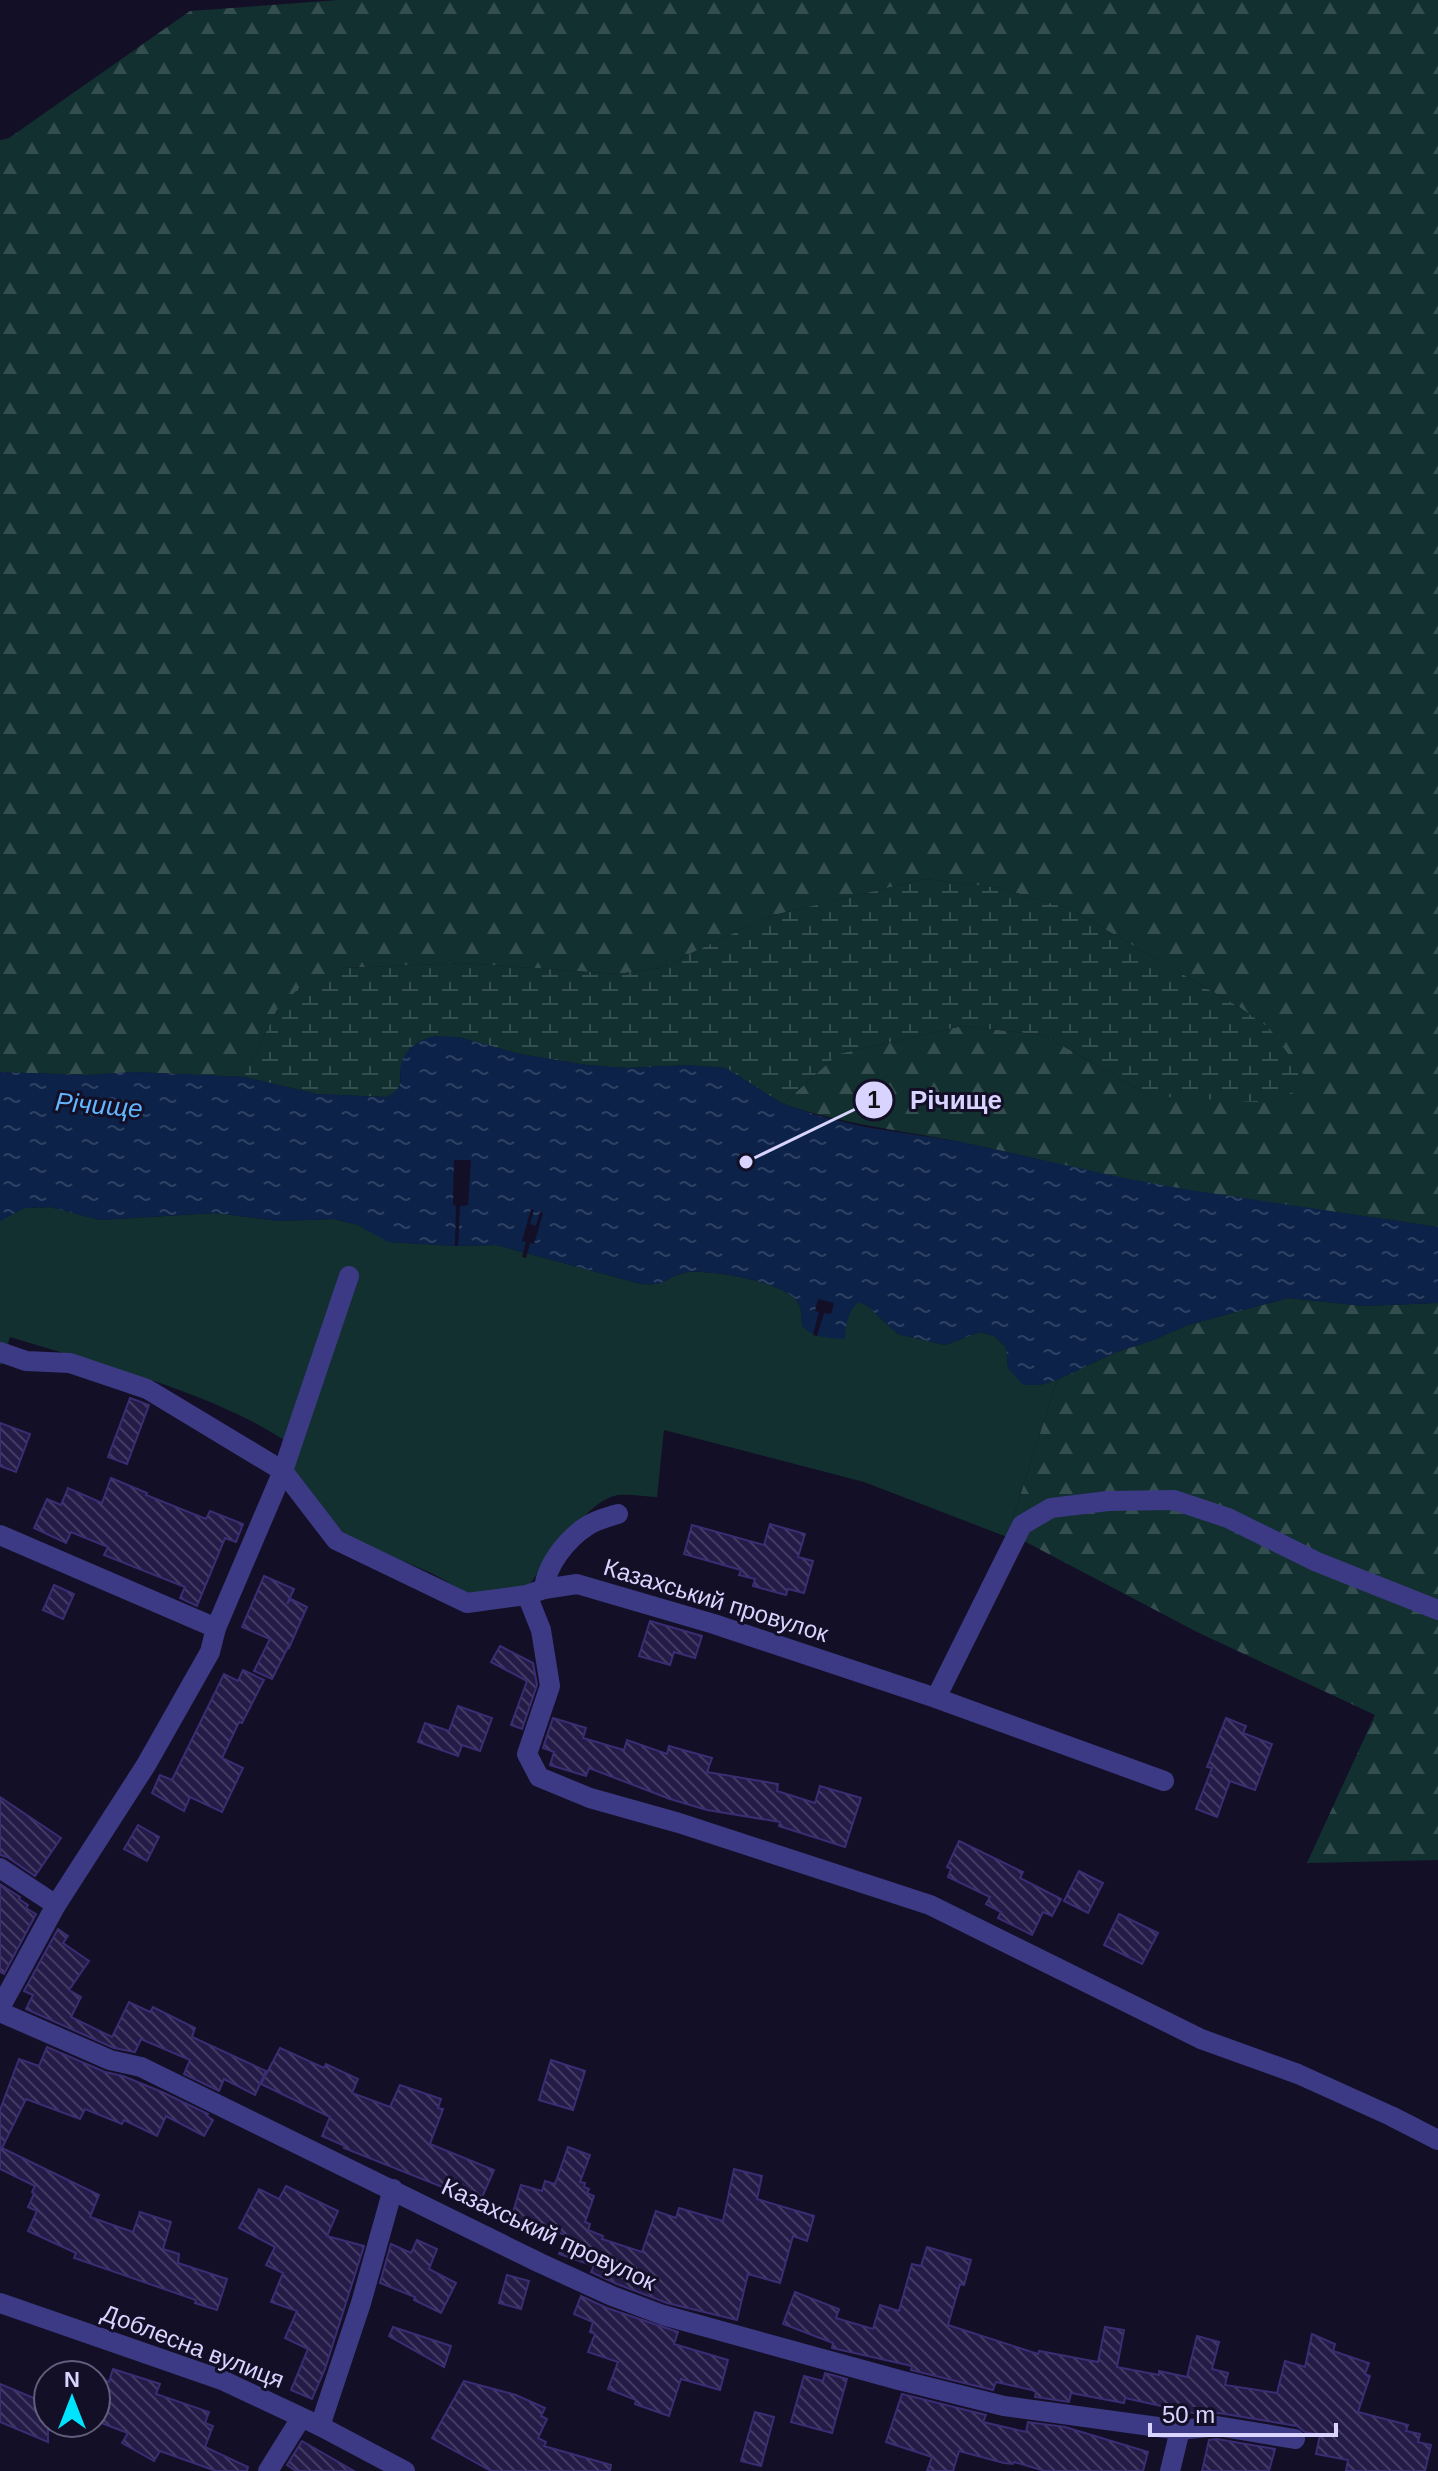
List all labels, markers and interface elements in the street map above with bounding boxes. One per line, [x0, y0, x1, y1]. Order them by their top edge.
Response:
callout: Річище [854, 1075, 1018, 1125]
text: Річище [910, 1085, 1002, 1115]
water label: Річище [54, 1086, 144, 1124]
text: 1 [867, 1086, 881, 1113]
street label: Казахський провулок [601, 1553, 832, 1647]
street label: Казахський провулок [438, 2173, 661, 2296]
street label: Доблесна вулиця [98, 2299, 288, 2393]
north arrow [32, 2359, 112, 2439]
text: N [64, 2367, 80, 2392]
scale bar [1150, 2387, 1336, 2437]
text: 50 m [1162, 2401, 1215, 2428]

